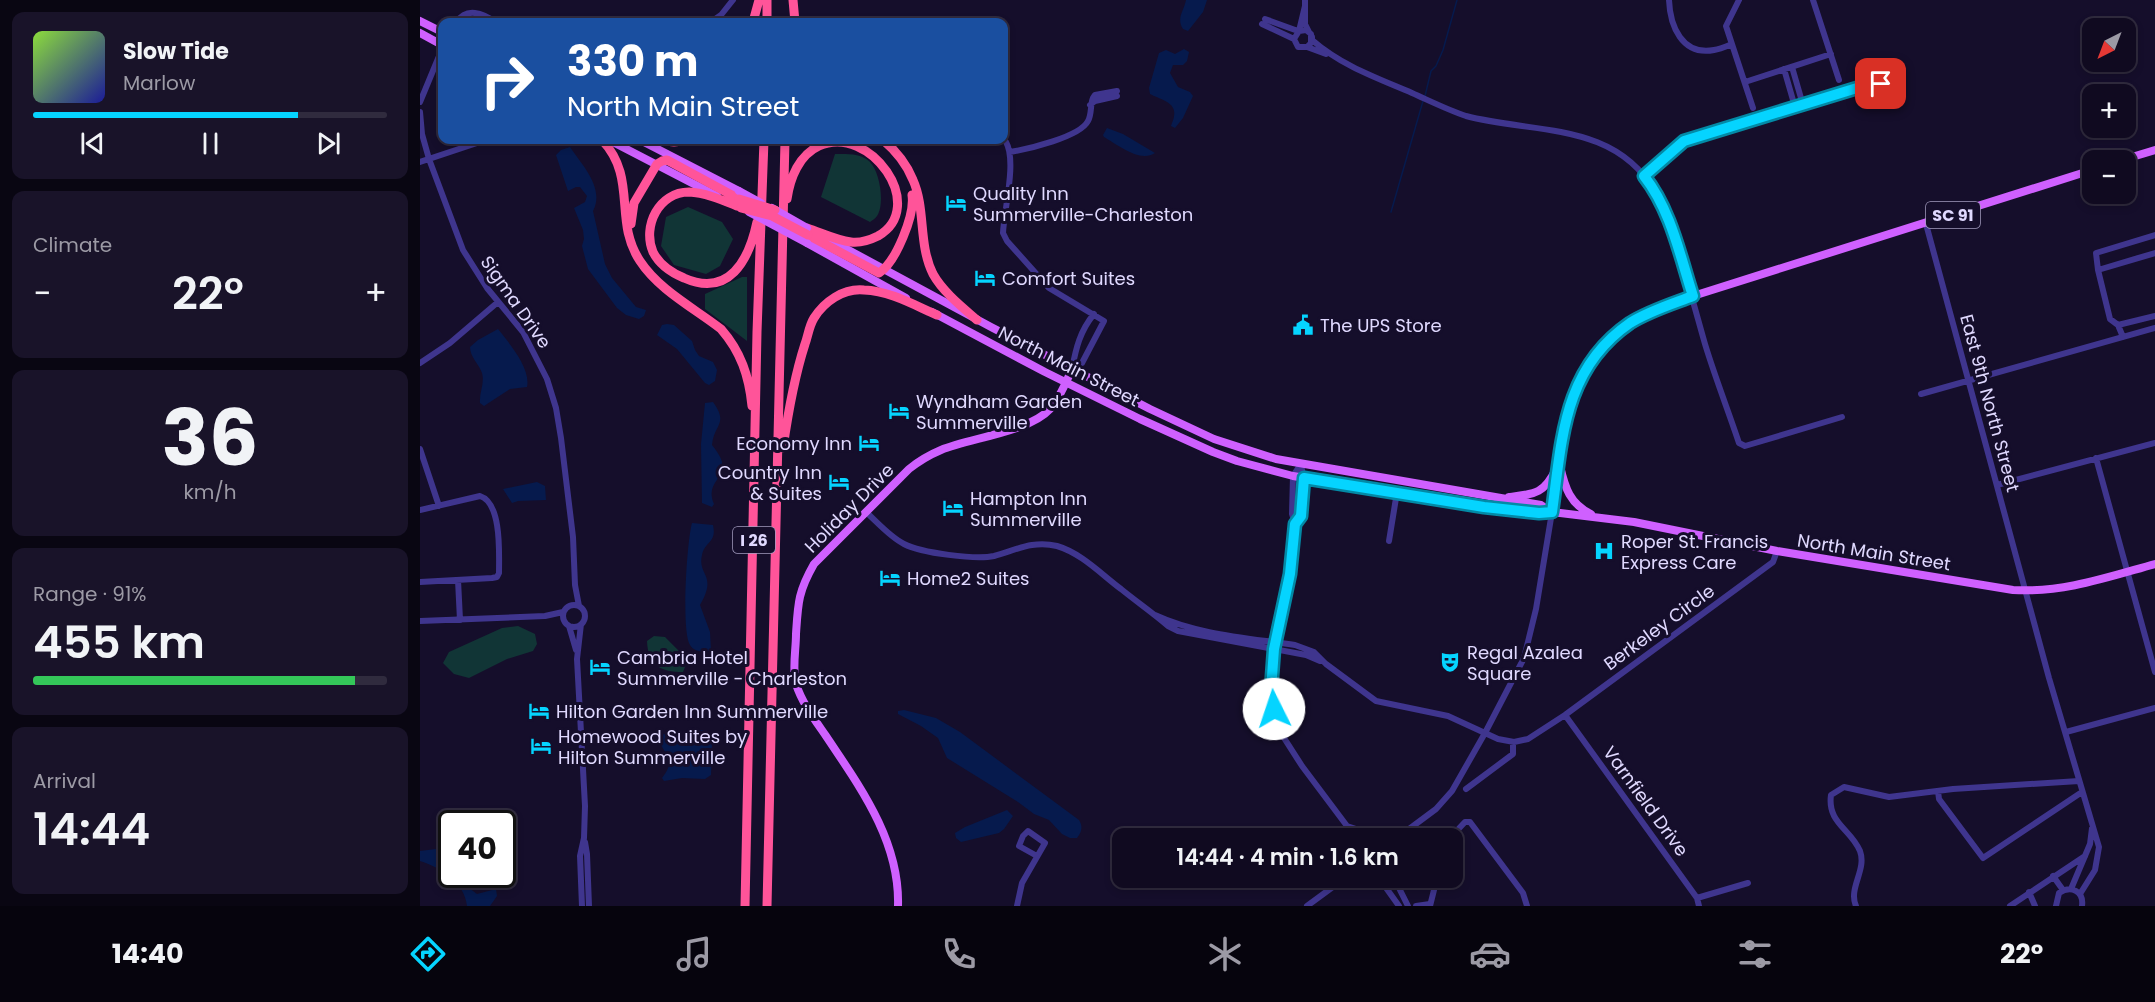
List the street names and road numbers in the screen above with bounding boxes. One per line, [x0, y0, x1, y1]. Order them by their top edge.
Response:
road number: SC 91 [1926, 202, 1980, 228]
street label: Sigma Drive [475, 251, 557, 353]
street label: East 9th North Street [1954, 311, 2026, 495]
street label: North Main Street [994, 320, 1144, 412]
street label: Holiday Drive [799, 458, 899, 558]
road number: I 26 [733, 527, 775, 553]
street label: North Main Street [1796, 528, 1952, 576]
street label: Berkeley Circle [1598, 578, 1720, 676]
street label: Varnfield Drive [1598, 741, 1694, 861]

